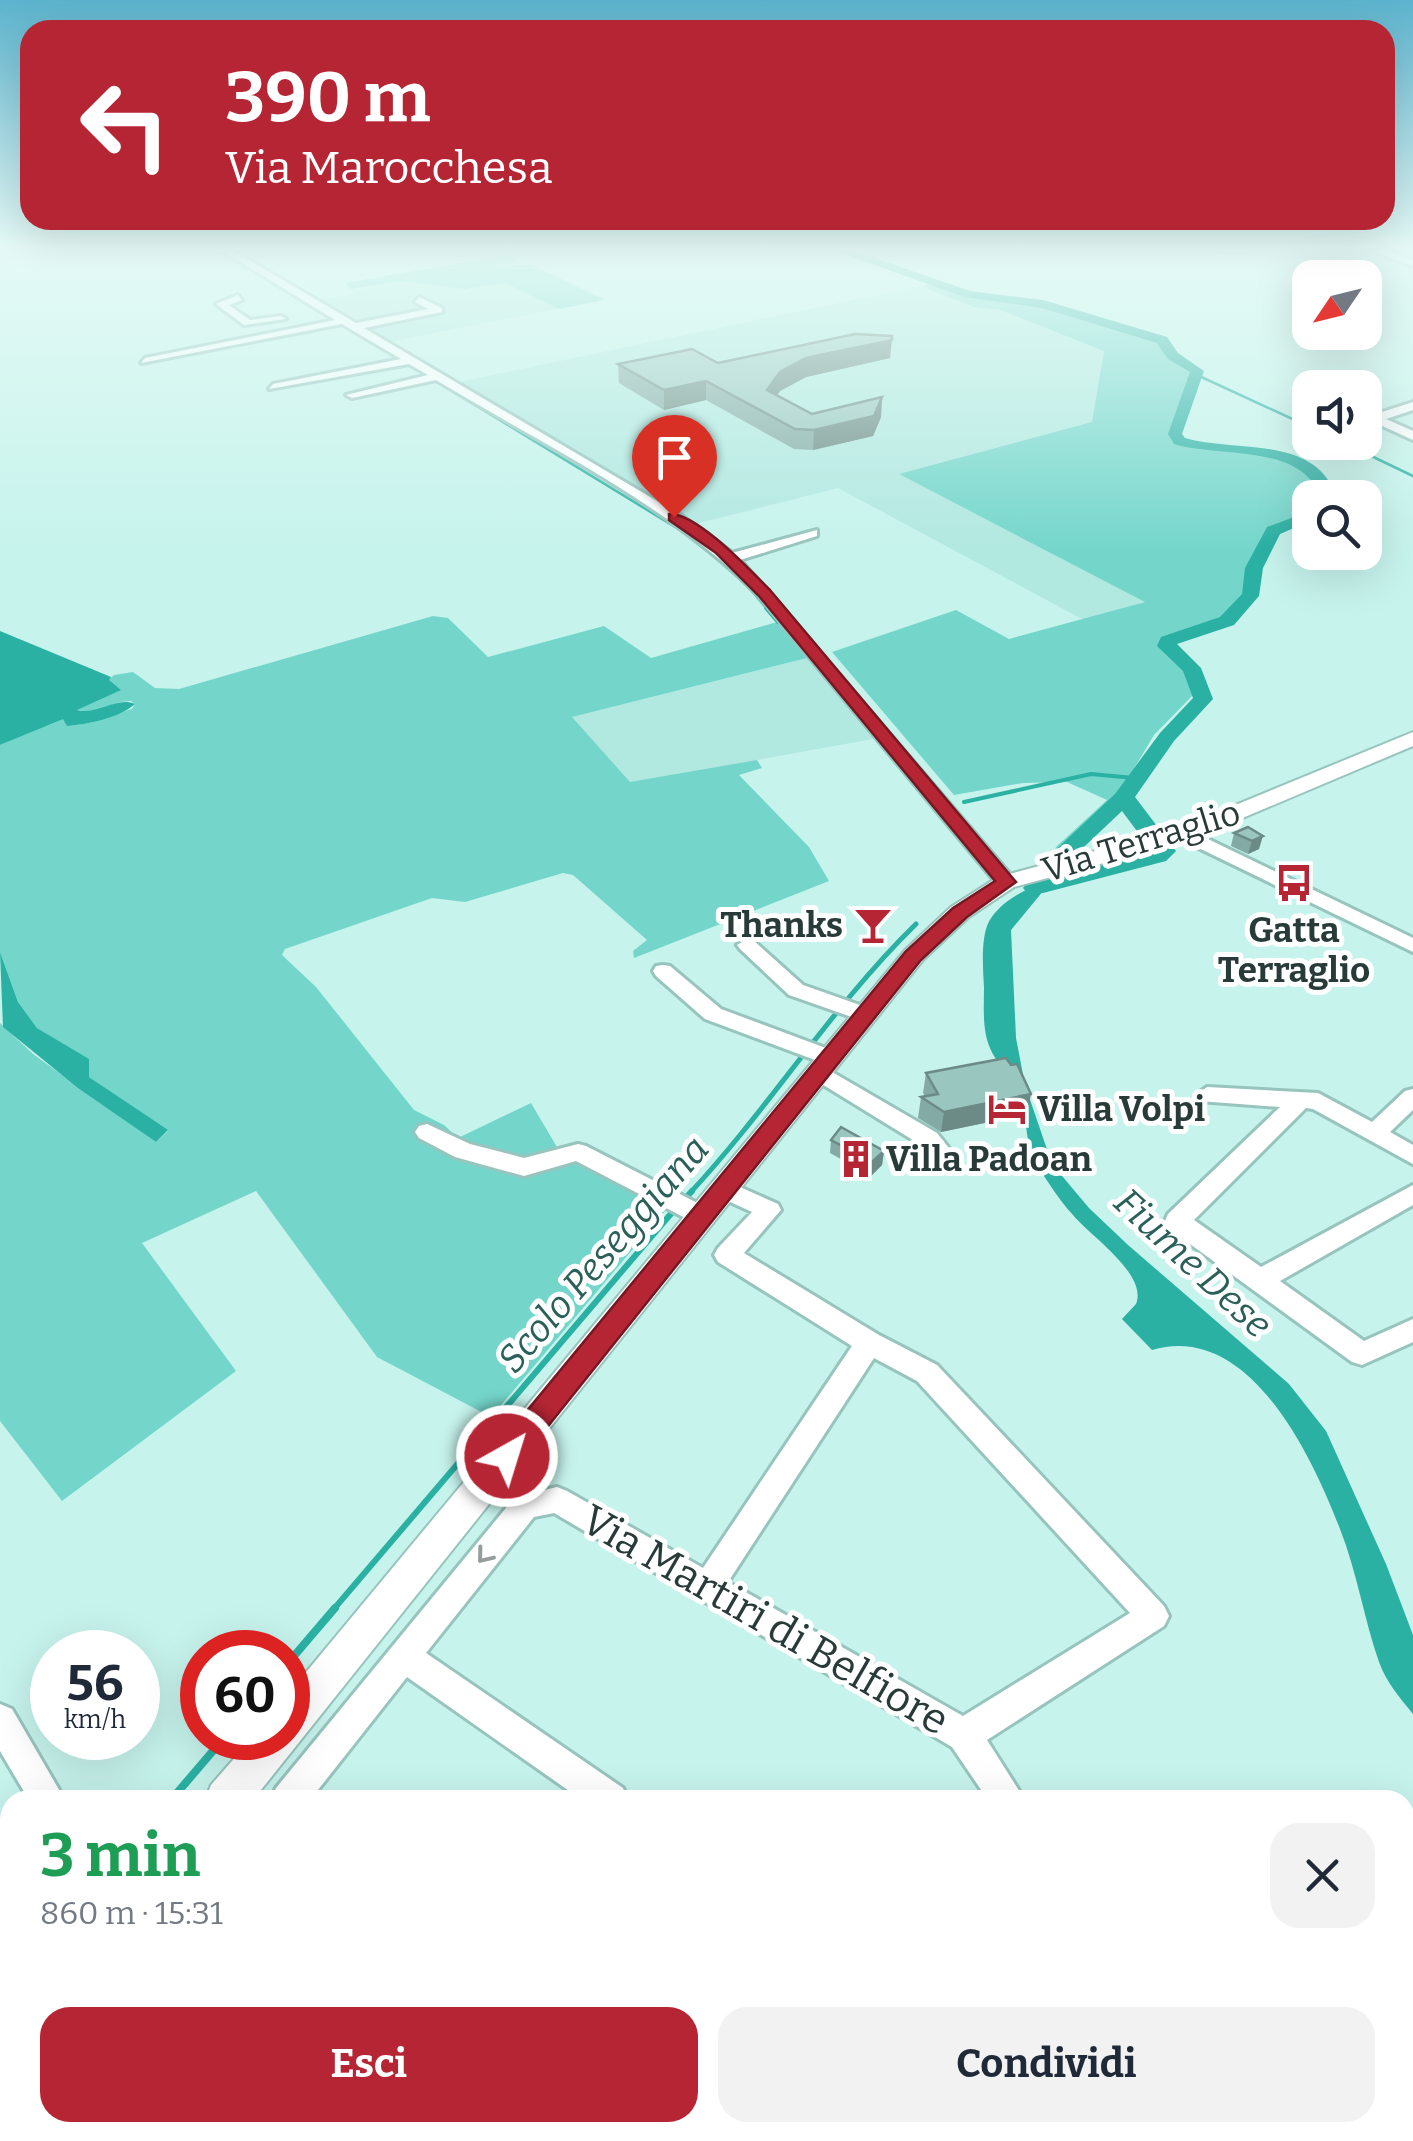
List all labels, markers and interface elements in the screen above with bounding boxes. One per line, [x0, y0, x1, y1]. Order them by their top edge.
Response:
text: 390 m [225, 56, 431, 140]
icon: left [60, 60, 190, 190]
text: Via Marocchesa [225, 141, 553, 195]
north arrow [1292, 260, 1382, 350]
map controls [1292, 260, 1382, 570]
button: sound [1292, 370, 1382, 460]
pin [632, 415, 717, 518]
icon: arrive [647, 430, 702, 485]
button: search [1292, 480, 1382, 570]
street label: Via Terraglio [1037, 791, 1245, 891]
bus stop icon: Gatta Terraglio [1273, 862, 1315, 904]
place label: Thanks [720, 904, 843, 946]
bar icon: Thanks [852, 904, 894, 946]
place label: Gatta Terraglio [1218, 909, 1370, 991]
hotel icon: Villa Volpi [986, 1088, 1028, 1130]
place label: Villa Volpi [1037, 1088, 1205, 1130]
water label: Scolo Peseggiana [488, 1126, 718, 1382]
building icon: Villa Padoan [835, 1138, 877, 1180]
place label: Villa Padoan [886, 1138, 1092, 1180]
water label: Fiume Dese [1105, 1179, 1281, 1347]
position arrow [455, 1404, 559, 1508]
street label: Via Martiri di Belfiore [573, 1495, 957, 1745]
one-way arrow [478, 1545, 496, 1563]
speed limit sign: 60 [180, 1630, 310, 1760]
text: 56 [67, 1653, 123, 1713]
text: km/h [64, 1705, 126, 1735]
text: 3 min [40, 1820, 200, 1892]
button: close [1270, 1823, 1375, 1928]
text: 860 m · 15:31 [40, 1894, 223, 1932]
button: Esci [40, 2007, 698, 2122]
button: Condividi [718, 2007, 1375, 2122]

